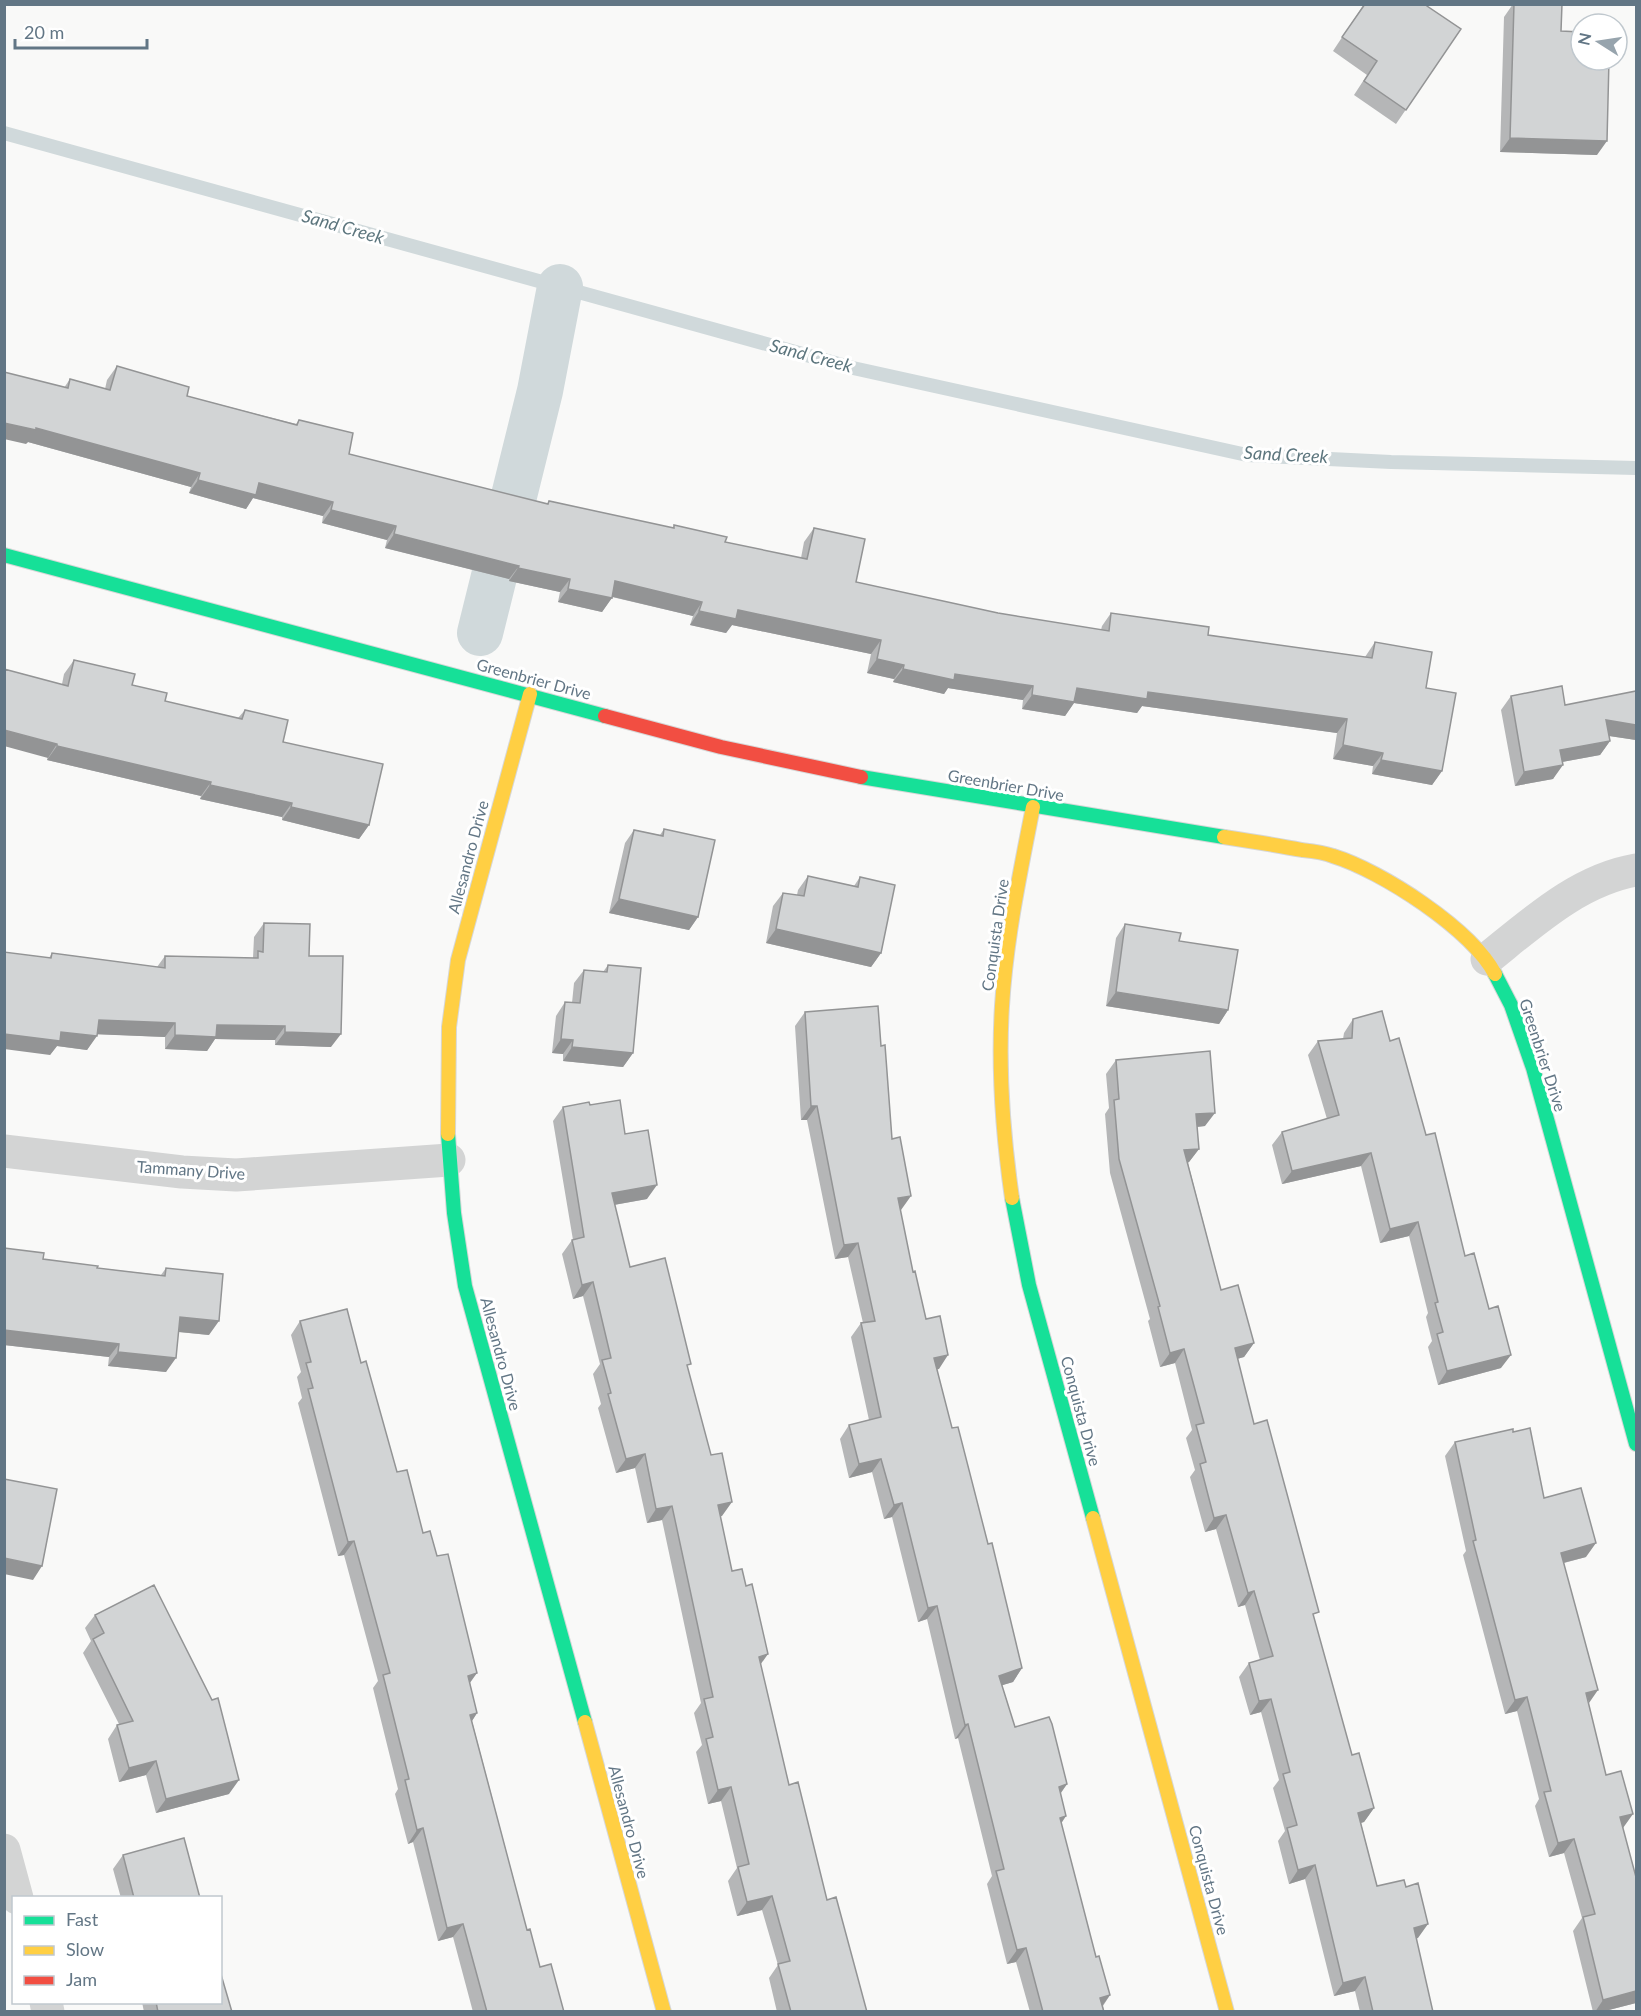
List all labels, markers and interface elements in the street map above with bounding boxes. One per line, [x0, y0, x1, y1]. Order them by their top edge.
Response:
scale bar [15, 12, 147, 50]
north arrow [1569, 12, 1629, 72]
text: 20 m [24, 21, 64, 43]
text: N [1573, 31, 1594, 47]
water label: Sand Creek [300, 204, 387, 248]
water label: Sand Creek [768, 334, 855, 377]
water label: Sand Creek [1243, 441, 1329, 467]
street label: Greenbrier Drive [475, 654, 593, 703]
street label: Greenbrier Drive [946, 765, 1066, 804]
street label: Allesandro Drive [443, 798, 492, 916]
street label: Conquista Drive [977, 878, 1012, 992]
street label: Greenbrier Drive [1516, 996, 1571, 1114]
street label: Tammany Drive [136, 1156, 246, 1183]
street label: Allesandro Drive [477, 1295, 526, 1413]
street label: Conquista Drive [1058, 1354, 1105, 1468]
street label: Allesandro Drive [605, 1763, 654, 1881]
street label: Conquista Drive [1186, 1823, 1233, 1937]
legend [12, 1896, 222, 2004]
text: Fast [66, 1908, 99, 1930]
text: Slow [66, 1938, 104, 1960]
text: Jam [66, 1968, 97, 1990]

